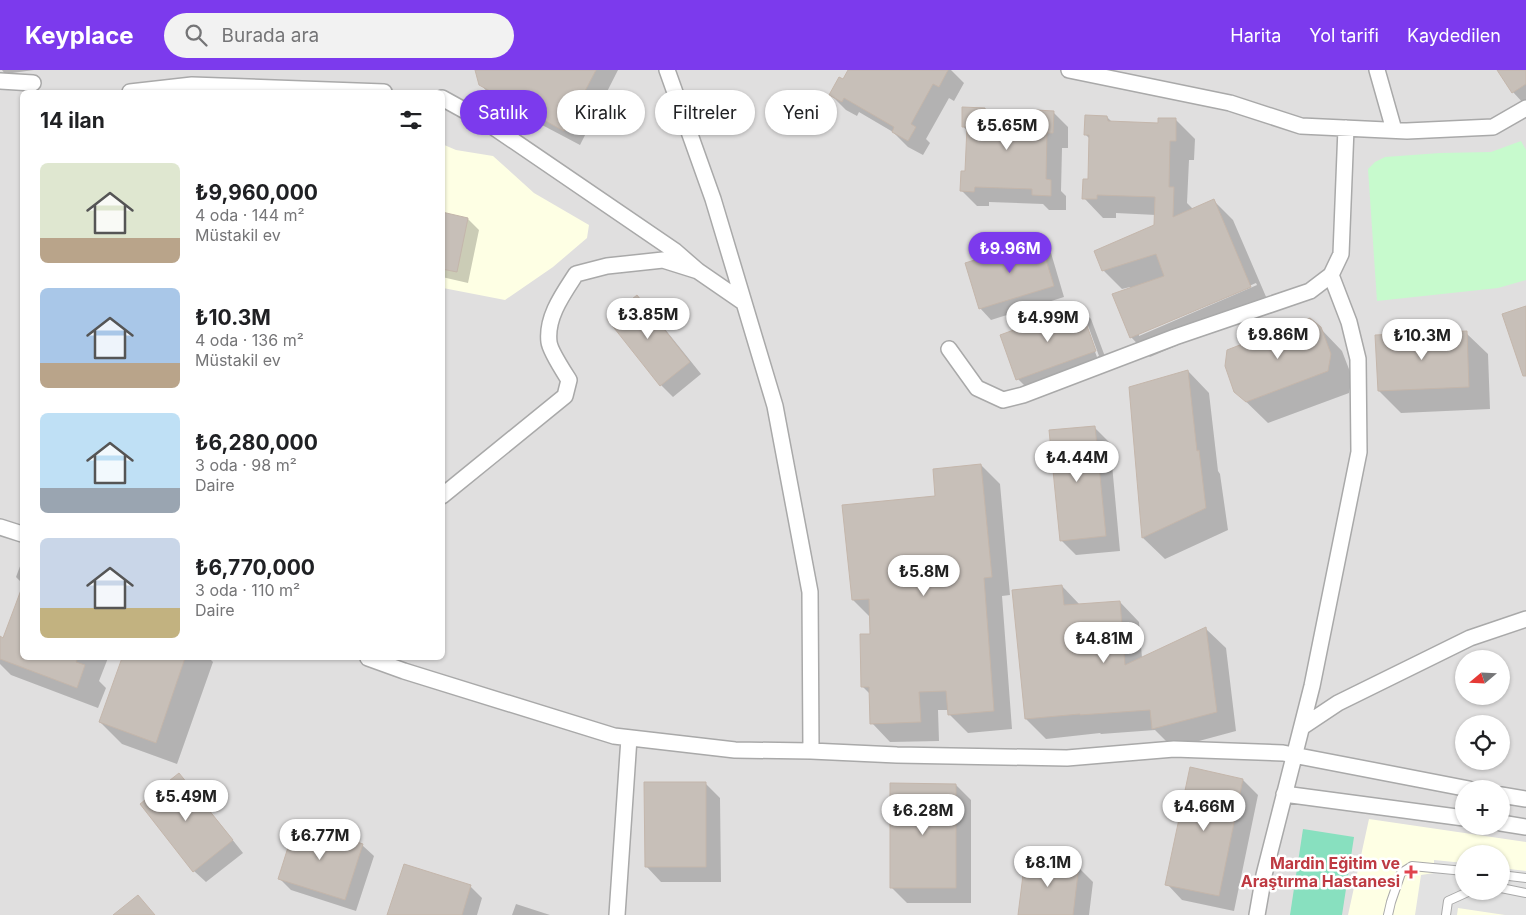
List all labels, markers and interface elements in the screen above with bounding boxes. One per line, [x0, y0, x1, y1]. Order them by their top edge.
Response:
search box [164, 13, 514, 58]
text: Keyplace [25, 21, 134, 50]
icon: search [182, 21, 210, 49]
text: Burada ara [222, 24, 319, 47]
text: Harita [1230, 25, 1281, 46]
text: Yol tarifi [1309, 25, 1379, 46]
text: Kaydedilen [1407, 25, 1501, 46]
chip: Satılık [460, 90, 547, 135]
chip: Kiralık [557, 90, 645, 135]
chip: Filtreler [655, 90, 755, 135]
chip: Yeni [765, 90, 837, 135]
icon: filters [397, 106, 425, 134]
text: 14 ilan [40, 108, 105, 133]
pin: ₺5.65M [966, 108, 1048, 151]
text: ₺5.65M [977, 115, 1037, 135]
text: ₺9,960,000 [195, 180, 318, 205]
icon: home [80, 183, 140, 243]
text: 4 oda · 144 m² [195, 205, 305, 225]
text: Müstakil ev [195, 225, 281, 245]
pin: ₺9.96M [969, 232, 1051, 274]
text: ₺9.96M [979, 238, 1041, 258]
pin: ₺3.85M [607, 298, 689, 340]
pin: ₺4.99M [1007, 300, 1089, 343]
text: ₺3.85M [618, 304, 678, 324]
text: ₺10.3M [195, 305, 271, 330]
text: ₺4.99M [1017, 307, 1079, 327]
icon: home [80, 308, 140, 368]
pin: ₺9.86M [1237, 318, 1319, 360]
pin: ₺10.3M [1381, 318, 1463, 361]
text: ₺9.86M [1248, 324, 1308, 344]
text: ₺10.3M [1393, 325, 1451, 345]
text: 4 oda · 136 m² [195, 330, 304, 350]
text: Müstakil ev [195, 350, 281, 370]
text: ₺6,280,000 [195, 430, 318, 455]
icon: home [80, 433, 140, 493]
pin: ₺4.44M [1036, 440, 1118, 483]
text: ₺4.44M [1046, 447, 1108, 467]
text: 3 oda · 98 m² [195, 455, 297, 475]
text: Daire [195, 475, 235, 495]
pin: ₺5.8M [889, 554, 959, 597]
text: ₺6,770,000 [195, 555, 315, 580]
icon: home [80, 558, 140, 618]
text: ₺5.8M [899, 561, 949, 581]
text: 3 oda · 110 m² [195, 580, 300, 600]
text: Daire [195, 600, 235, 620]
pin: ₺4.81M [1063, 622, 1145, 664]
text: ₺4.81M [1075, 628, 1133, 648]
north arrow [1455, 650, 1510, 705]
map controls [1455, 650, 1510, 900]
button: locate [1455, 715, 1510, 770]
pin: ₺5.49M [145, 780, 227, 822]
button: + [1455, 780, 1510, 835]
text: ₺5.49M [155, 786, 217, 806]
pin: ₺4.66M [1163, 790, 1245, 832]
pin: ₺6.28M [882, 794, 964, 836]
text: ₺4.66M [1173, 796, 1235, 816]
text: ₺6.28M [893, 800, 953, 820]
pin: ₺6.77M [279, 818, 361, 861]
text: ₺6.77M [291, 825, 350, 845]
button: − [1455, 845, 1510, 900]
pin: ₺8.1M [1013, 846, 1083, 888]
text: ₺8.1M [1025, 852, 1071, 872]
place label: Mardin Eğitim ve Araştırma Hastanesi [1241, 853, 1400, 891]
marker: Mardin Eğitim ve Araştırma Hastanesi [1404, 865, 1418, 879]

